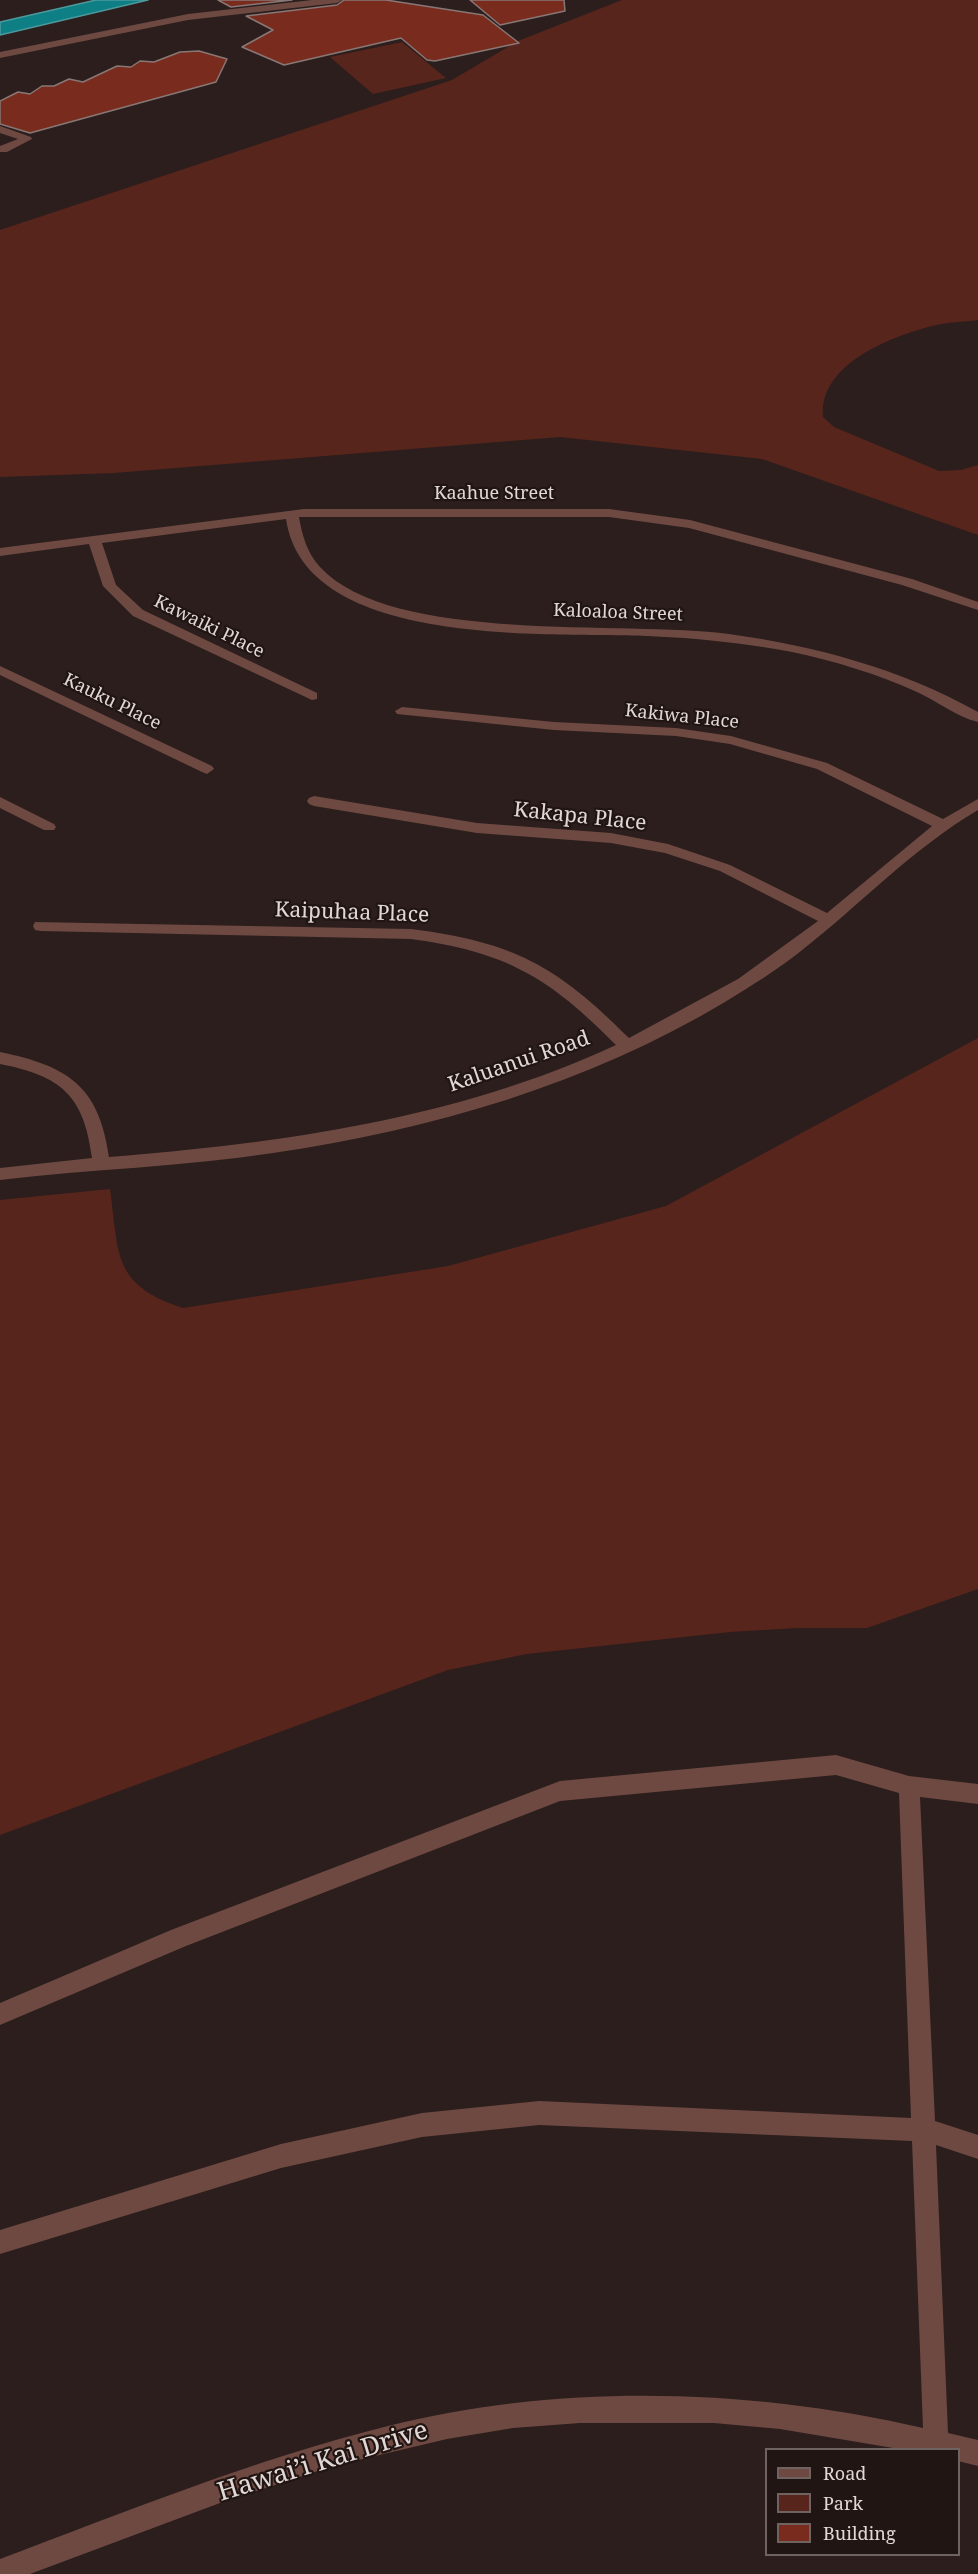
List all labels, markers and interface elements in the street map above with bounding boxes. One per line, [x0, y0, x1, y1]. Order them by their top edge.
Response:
street label: Kaahue Street [434, 483, 554, 505]
street label: Kawaiki Place [150, 591, 268, 663]
street label: Kaloaloa Street [553, 600, 683, 626]
street label: Kauku Place [60, 669, 164, 735]
street label: Kakiwa Place [624, 700, 740, 734]
street label: Kakapa Place [512, 797, 648, 837]
street label: Kaipuhaa Place [274, 898, 430, 928]
street label: Kaluanui Road [445, 1026, 593, 1098]
street label: Hawai’i Kai Drive [214, 2415, 432, 2509]
legend [765, 2448, 960, 2556]
text: Road [823, 2461, 866, 2485]
text: Park [823, 2491, 863, 2515]
text: Building [823, 2521, 896, 2545]

